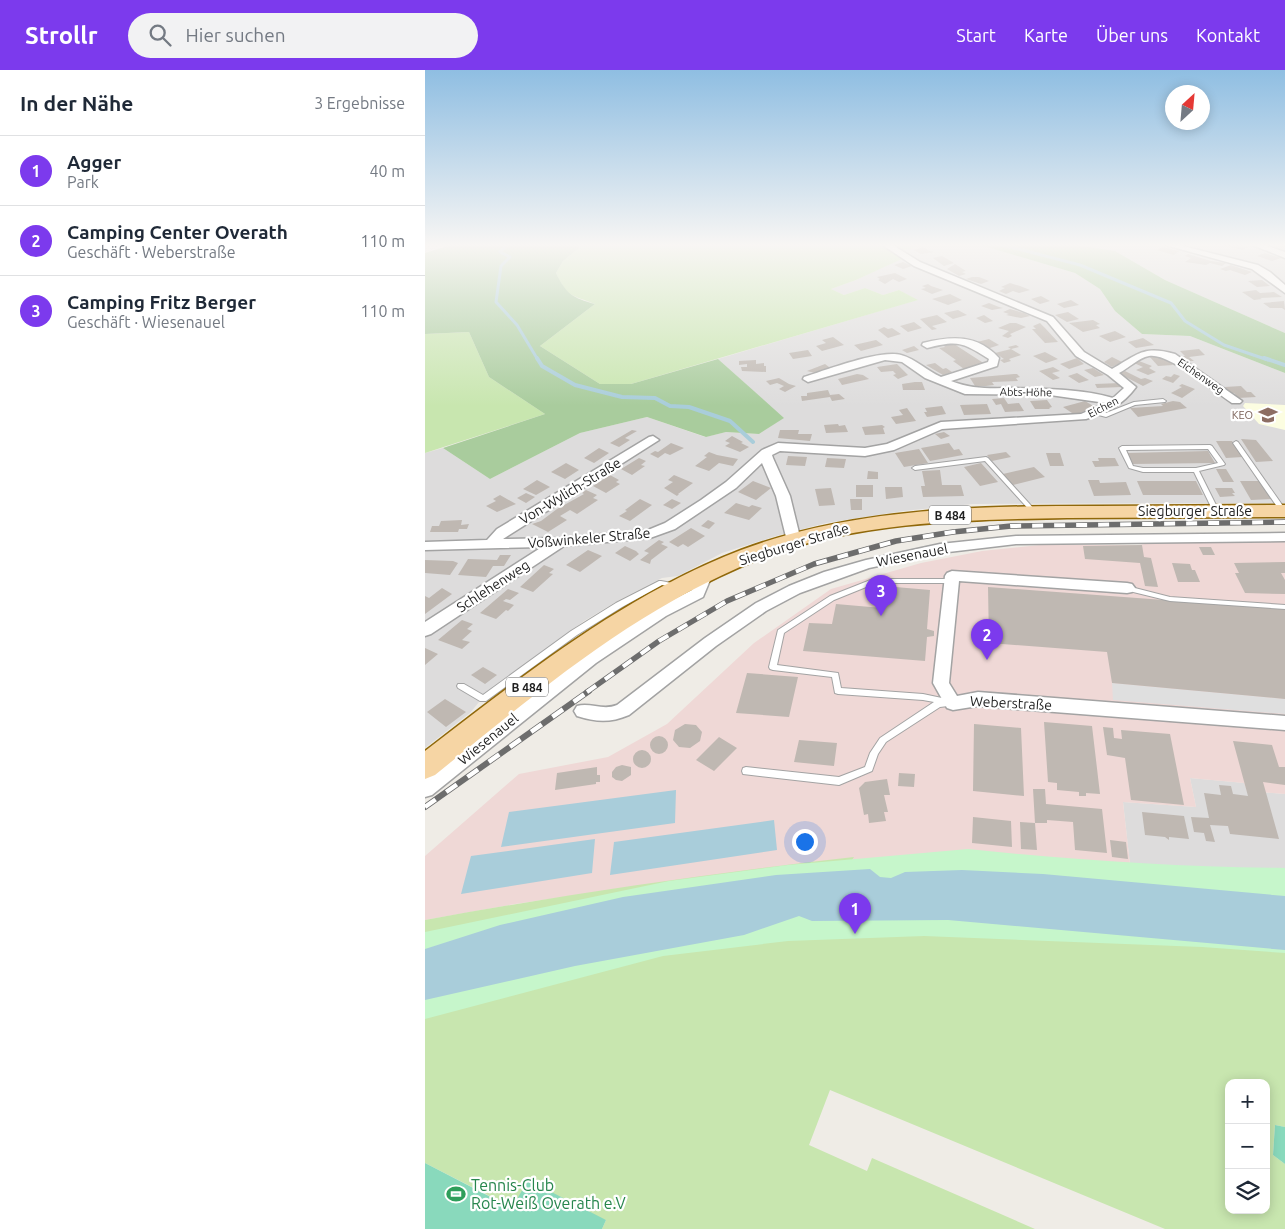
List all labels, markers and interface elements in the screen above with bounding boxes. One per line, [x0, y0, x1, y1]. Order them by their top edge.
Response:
search box [128, 13, 478, 58]
icon: search [146, 21, 174, 49]
text: Strollr [25, 22, 98, 49]
text: Hier suchen [186, 24, 286, 46]
text: Start [956, 25, 996, 45]
text: Karte [1024, 25, 1068, 45]
text: Über uns [1096, 25, 1168, 45]
text: Kontakt [1196, 25, 1260, 45]
north arrow [1165, 85, 1210, 130]
text: In der Nähe [20, 91, 133, 115]
text: 3 Ergebnisse [314, 94, 405, 112]
text: Agger [67, 151, 121, 173]
text: 1 [31, 162, 41, 180]
text: 40 m [369, 162, 405, 180]
text: Park [67, 173, 99, 191]
text: Camping Center Overath [67, 221, 288, 243]
text: 2 [31, 232, 41, 250]
text: 110 m [360, 232, 405, 250]
text: Geschäft · Weberstraße [67, 243, 235, 261]
text: Camping Fritz Berger [67, 291, 256, 313]
text: 3 [31, 302, 41, 320]
text: 110 m [360, 302, 405, 320]
text: Geschäft · Wiesenauel [67, 313, 225, 331]
street label: Eichenweg [1176, 356, 1226, 396]
street label: Abts-Höhe [1000, 386, 1052, 398]
street label: Eichen [1086, 394, 1120, 420]
school or university icon: KEO [1257, 404, 1279, 426]
place label: KEO [1232, 409, 1253, 421]
street label: Von-Wylich-Straße [516, 454, 624, 528]
street label: Siegburger Straße [1138, 503, 1252, 519]
road number: B 484 [929, 506, 971, 524]
street label: Siegburger Straße [737, 520, 851, 568]
street label: Voßwinkeler Straße [527, 525, 651, 551]
street label: Wiesenauel [875, 540, 950, 570]
street label: Schlehenweg [454, 557, 532, 615]
pin: 3 [865, 575, 897, 616]
pin: 2 [971, 619, 1003, 660]
road number: B 484 [506, 678, 548, 696]
street label: Weberstraße [970, 693, 1052, 713]
street label: Wiesenauel [455, 710, 522, 768]
your location [792, 829, 818, 855]
pin: 1 [839, 893, 871, 934]
map controls [1225, 1079, 1270, 1214]
button: + [1225, 1079, 1270, 1124]
button: − [1225, 1124, 1270, 1169]
button: layers [1225, 1169, 1270, 1214]
place label: Tennis-Club Rot-Weiß Overath e.V [471, 1176, 626, 1212]
sports icon: Tennis-Club Rot-Weiß Overath e.V [445, 1183, 467, 1205]

